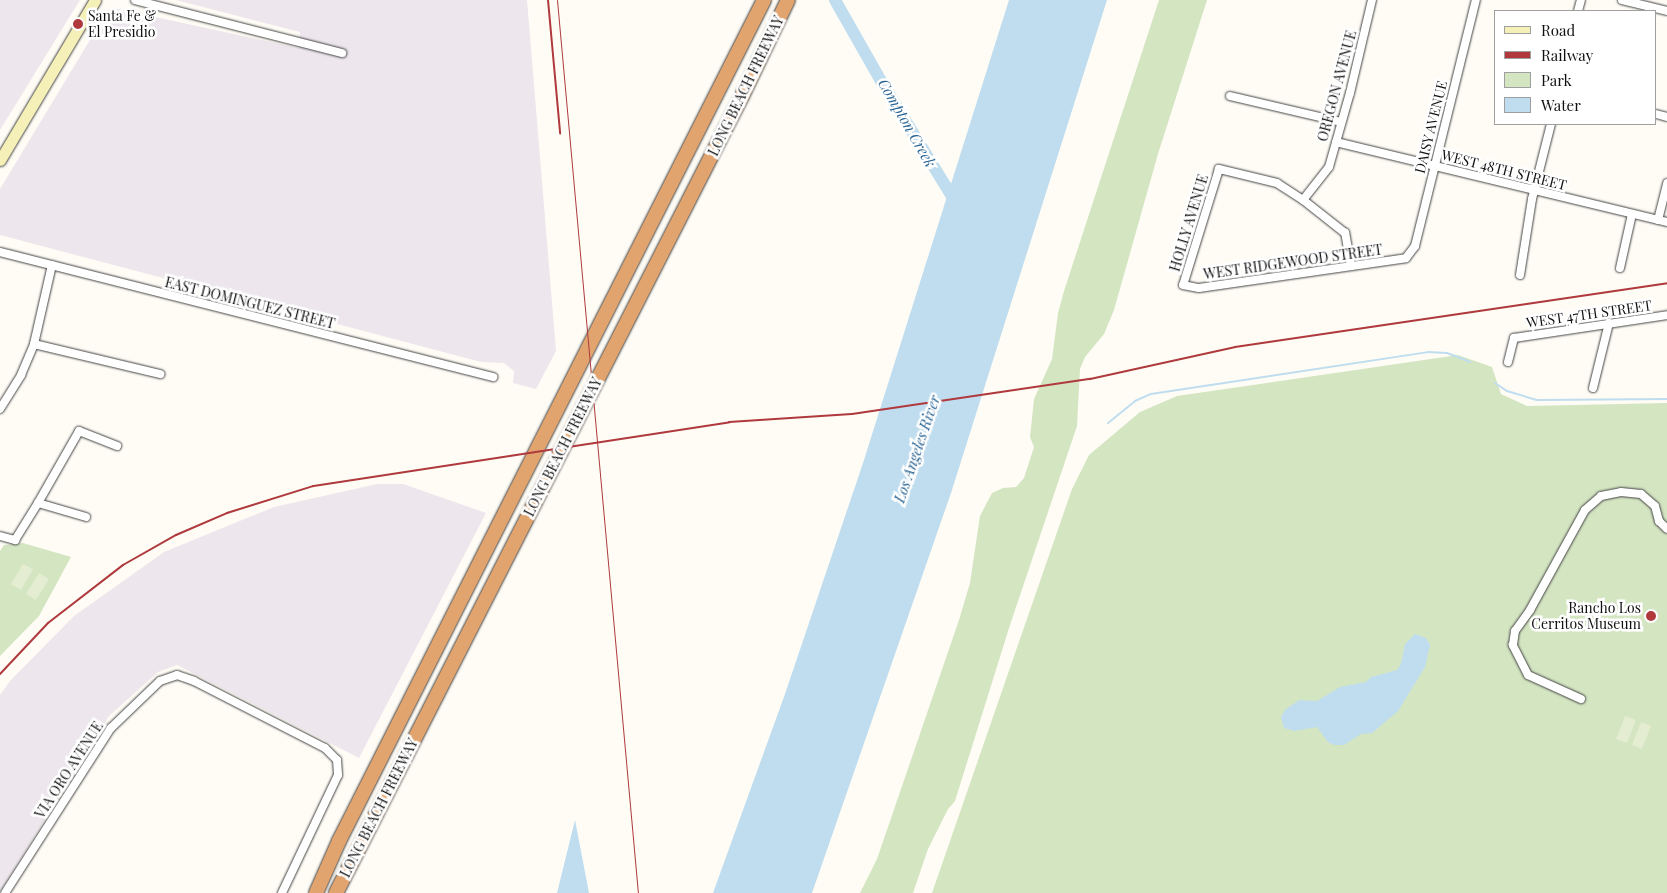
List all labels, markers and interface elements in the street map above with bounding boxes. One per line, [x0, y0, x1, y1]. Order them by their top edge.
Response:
place label: Santa Fe & El Presidio [88, 8, 156, 40]
legend [1494, 10, 1657, 125]
street label: LONG BEACH FREEWAY [705, 13, 787, 159]
marker: Santa Fe & El Presidio [72, 18, 84, 30]
text: Road [1541, 20, 1575, 40]
street label: OREGON AVENUE [1314, 28, 1360, 144]
text: Railway [1541, 45, 1593, 65]
text: Park [1541, 70, 1572, 90]
water label: Compton Creek [874, 75, 940, 171]
street label: DAISY AVENUE [1411, 78, 1451, 176]
text: Water [1541, 95, 1581, 115]
street label: WEST 48TH STREET [1439, 146, 1569, 194]
street label: HOLLY AVENUE [1166, 172, 1212, 274]
street label: WEST RIDGEWOOD STREET [1202, 241, 1384, 283]
street label: EAST DOMINGUEZ STREET [163, 274, 337, 332]
street label: WEST 47TH STREET [1525, 297, 1653, 331]
street label: LONG BEACH FREEWAY [521, 375, 605, 519]
water label: Los Angeles River [890, 393, 944, 505]
place label: Rancho Los Cerritos Museum [1531, 600, 1641, 632]
marker: Rancho Los Cerritos Museum [1645, 610, 1657, 622]
street label: VIA ORO AVENUE [31, 718, 107, 822]
street label: LONG BEACH FREEWAY [337, 736, 421, 880]

